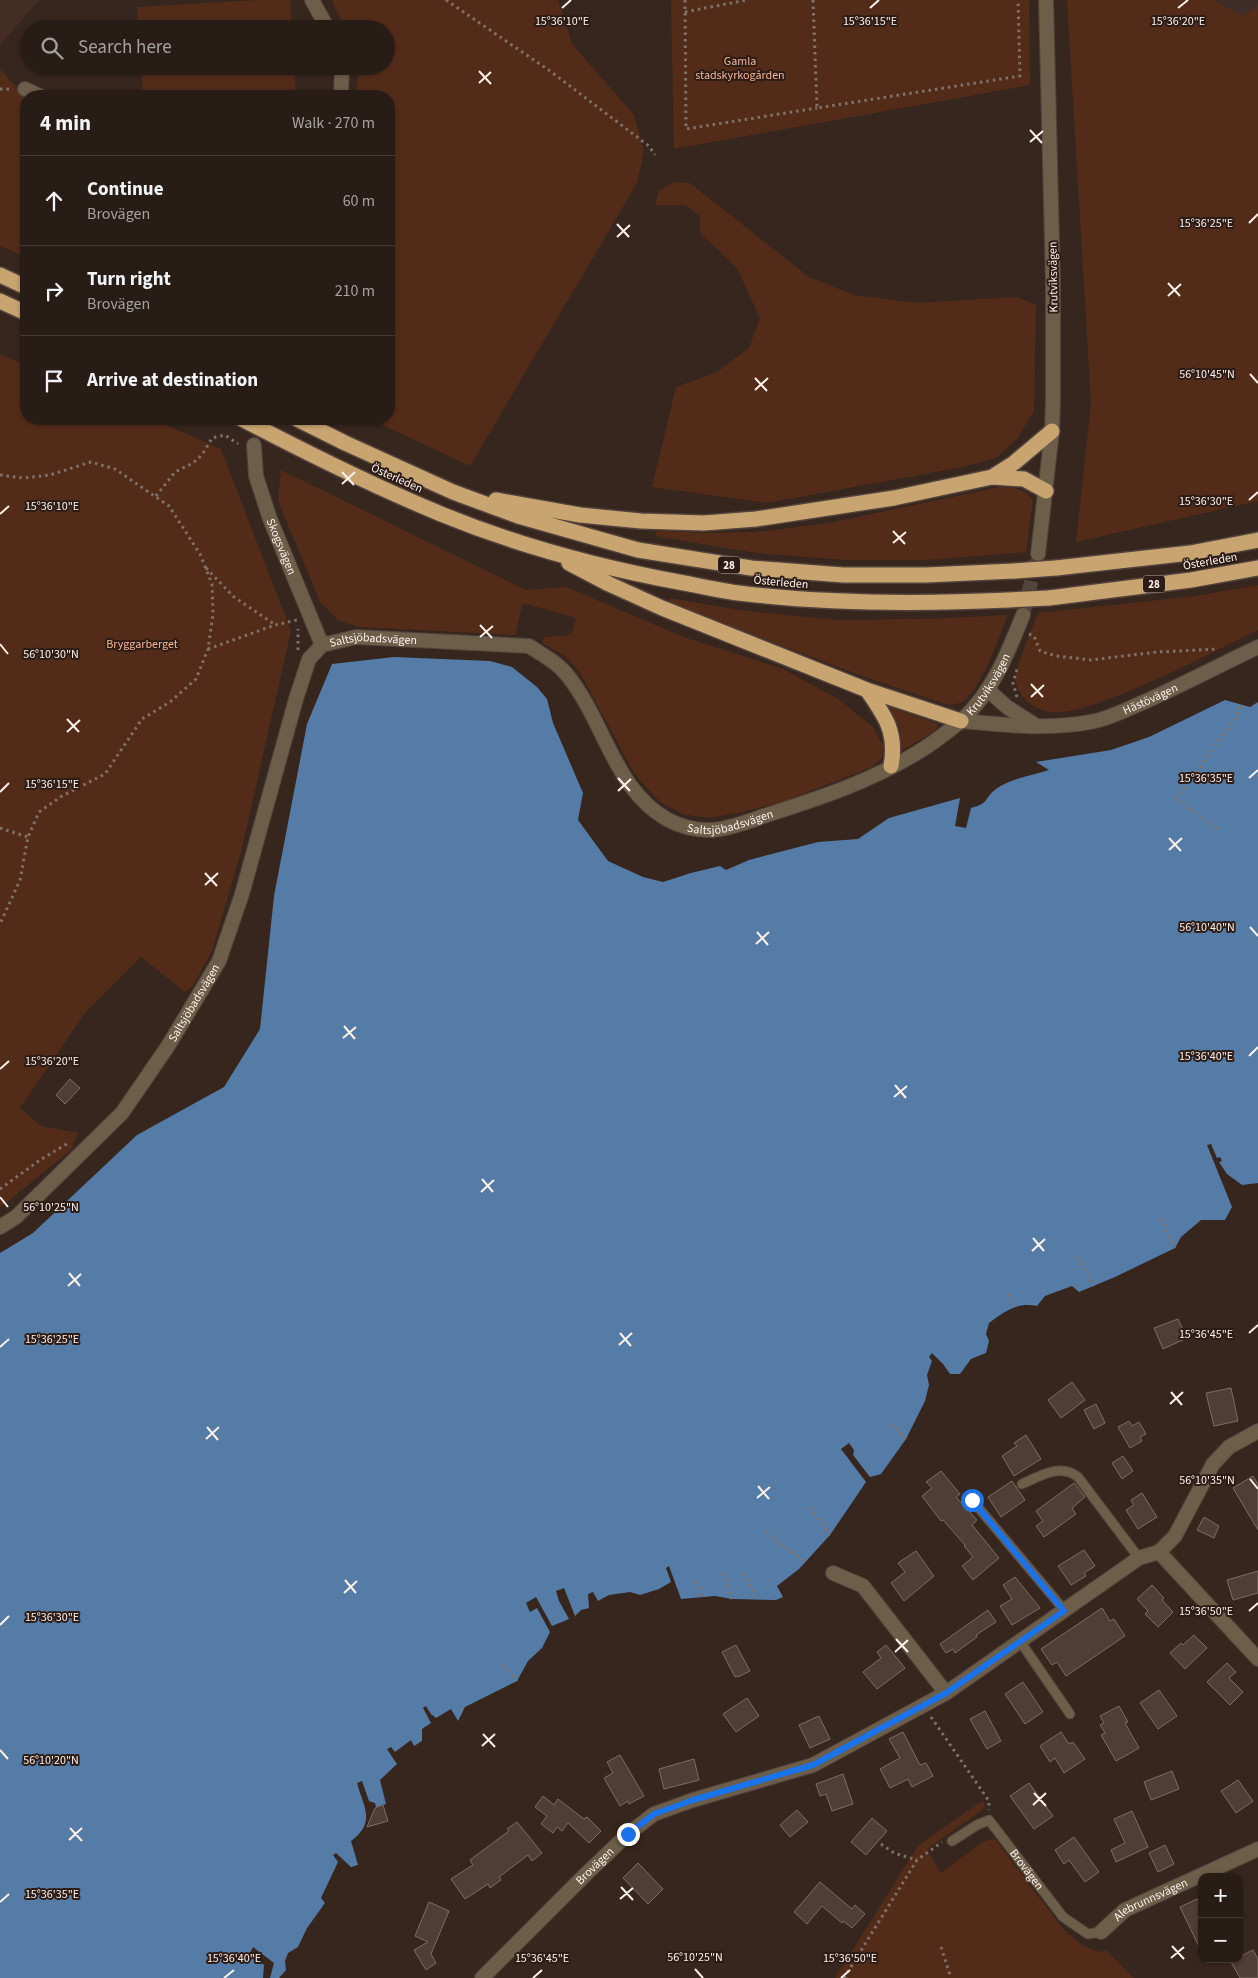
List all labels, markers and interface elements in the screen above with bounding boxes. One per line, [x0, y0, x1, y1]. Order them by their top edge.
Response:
text: 15°36'10"E [535, 13, 589, 30]
text: 15°36'15"E [843, 13, 897, 30]
text: 15°36'20"E [1151, 13, 1205, 30]
search box [20, 20, 395, 75]
icon: search [38, 34, 66, 62]
text: Search here [78, 34, 172, 61]
park label: Gamla stadskyrkogården [695, 53, 785, 84]
text: 4 min [40, 108, 91, 138]
text: Walk · 270 m [292, 112, 375, 134]
text: Continue [87, 176, 164, 203]
icon: ahead [40, 187, 68, 215]
text: 60 m [343, 190, 375, 212]
text: Brovägen [87, 203, 150, 225]
text: 15°36'25"E [1179, 215, 1233, 232]
street label: Krutviksvägen [1044, 241, 1063, 313]
text: Turn right [87, 266, 171, 293]
icon: right [40, 277, 68, 305]
text: 210 m [335, 280, 375, 302]
text: Brovägen [87, 293, 150, 315]
text: 56°10'45"N [1179, 366, 1235, 383]
icon: arrive [40, 367, 68, 395]
text: Arrive at destination [87, 367, 258, 394]
street label: Österleden [368, 460, 425, 497]
text: 15°36'30"E [1179, 493, 1233, 510]
text: 15°36'10"E [25, 498, 79, 515]
street label: Skogsvägen [262, 516, 300, 577]
street label: Österleden [1182, 548, 1239, 575]
road number: 28 [718, 556, 740, 574]
street label: Österleden [753, 572, 809, 593]
road number: 28 [1143, 576, 1165, 592]
street label: Saltsjöbadsvägen [328, 629, 417, 652]
park label: Bryggarberget [106, 636, 178, 653]
text: 56°10'30"N [23, 646, 79, 663]
street label: Krutviksvägen [963, 651, 1015, 720]
street label: Hästövägen [1120, 679, 1181, 719]
text: 15°36'35"E [1179, 770, 1233, 787]
text: 15°36'15"E [25, 776, 79, 793]
street label: Saltsjöbadsvägen [685, 806, 775, 839]
text: 56°10'40"N [1179, 919, 1235, 936]
street label: Saltsjöbadsvägen [164, 961, 224, 1045]
text: 15°36'40"E [1179, 1048, 1233, 1065]
text: 15°36'20"E [25, 1053, 79, 1070]
text: 56°10'25"N [23, 1199, 79, 1216]
text: 15°36'45"E [1179, 1326, 1233, 1343]
text: 15°36'25"E [25, 1331, 79, 1348]
text: 56°10'35"N [1179, 1472, 1235, 1489]
route start [961, 1489, 984, 1512]
text: 15°36'50"E [1179, 1603, 1233, 1620]
text: 15°36'30"E [25, 1609, 79, 1626]
text: 56°10'20"N [23, 1752, 79, 1769]
route end [617, 1823, 640, 1846]
street label: Brovägen [572, 1844, 618, 1889]
street label: Brovägen [1005, 1846, 1048, 1894]
map controls [1198, 1873, 1243, 1963]
button: + [1198, 1873, 1243, 1918]
street label: Alebrunnsvägen [1110, 1874, 1190, 1925]
text: 15°36'35"E [25, 1886, 79, 1903]
button: − [1198, 1918, 1243, 1963]
text: 56°10'25"N [667, 1949, 723, 1966]
text: 15°36'40"E [207, 1950, 261, 1967]
text: 15°36'45"E [515, 1950, 569, 1967]
text: 15°36'50"E [823, 1950, 877, 1967]

